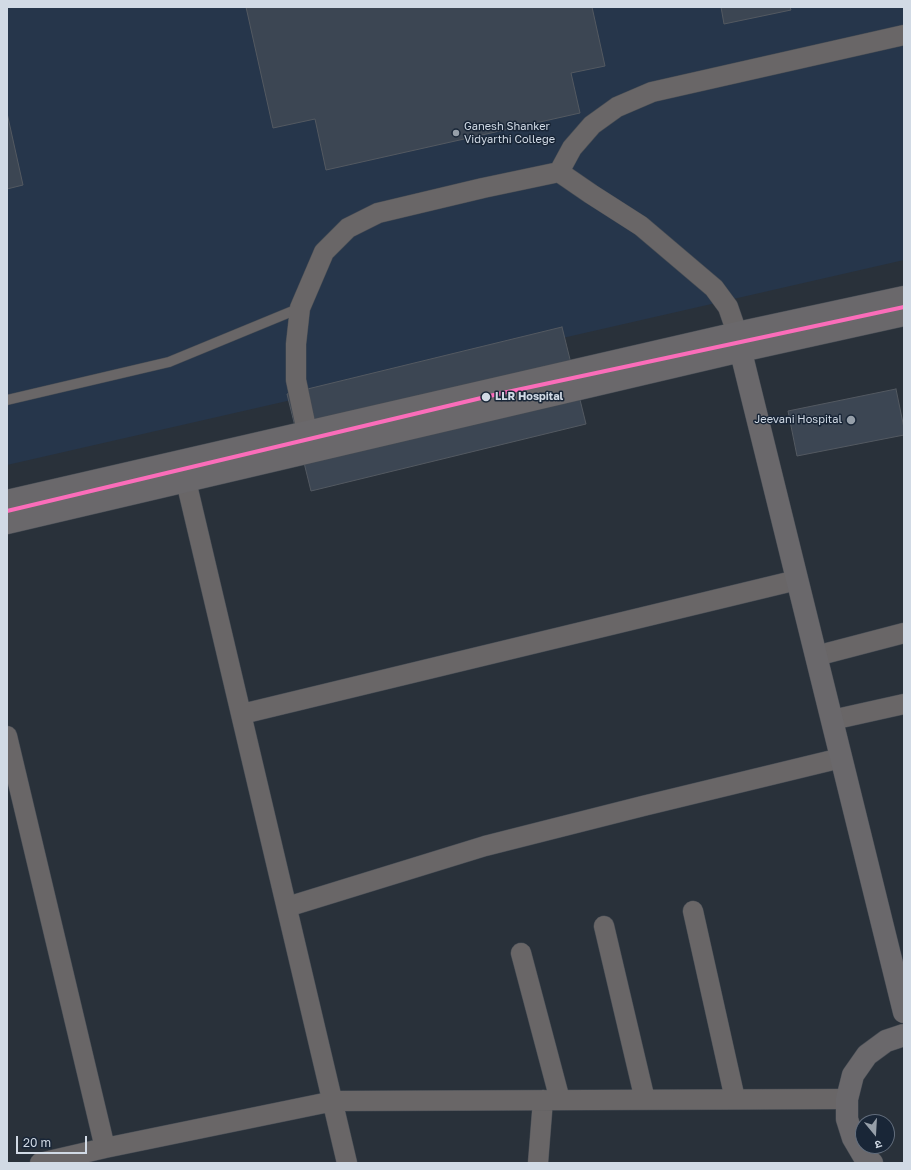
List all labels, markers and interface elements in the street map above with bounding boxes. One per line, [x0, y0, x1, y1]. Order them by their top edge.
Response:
place label: Ganesh Shanker Vidyarthi College [464, 120, 555, 146]
marker: Ganesh Shanker Vidyarthi College [451, 128, 461, 138]
place label: LLR Hospital [495, 390, 563, 404]
marker: LLR Hospital [480, 391, 492, 403]
place label: Jeevani Hospital [754, 413, 842, 427]
marker: Jeevani Hospital [845, 414, 857, 426]
north arrow [855, 1114, 895, 1154]
scale bar [18, 1128, 89, 1154]
text: 20 m [23, 1135, 51, 1150]
text: उ [873, 1138, 884, 1152]

